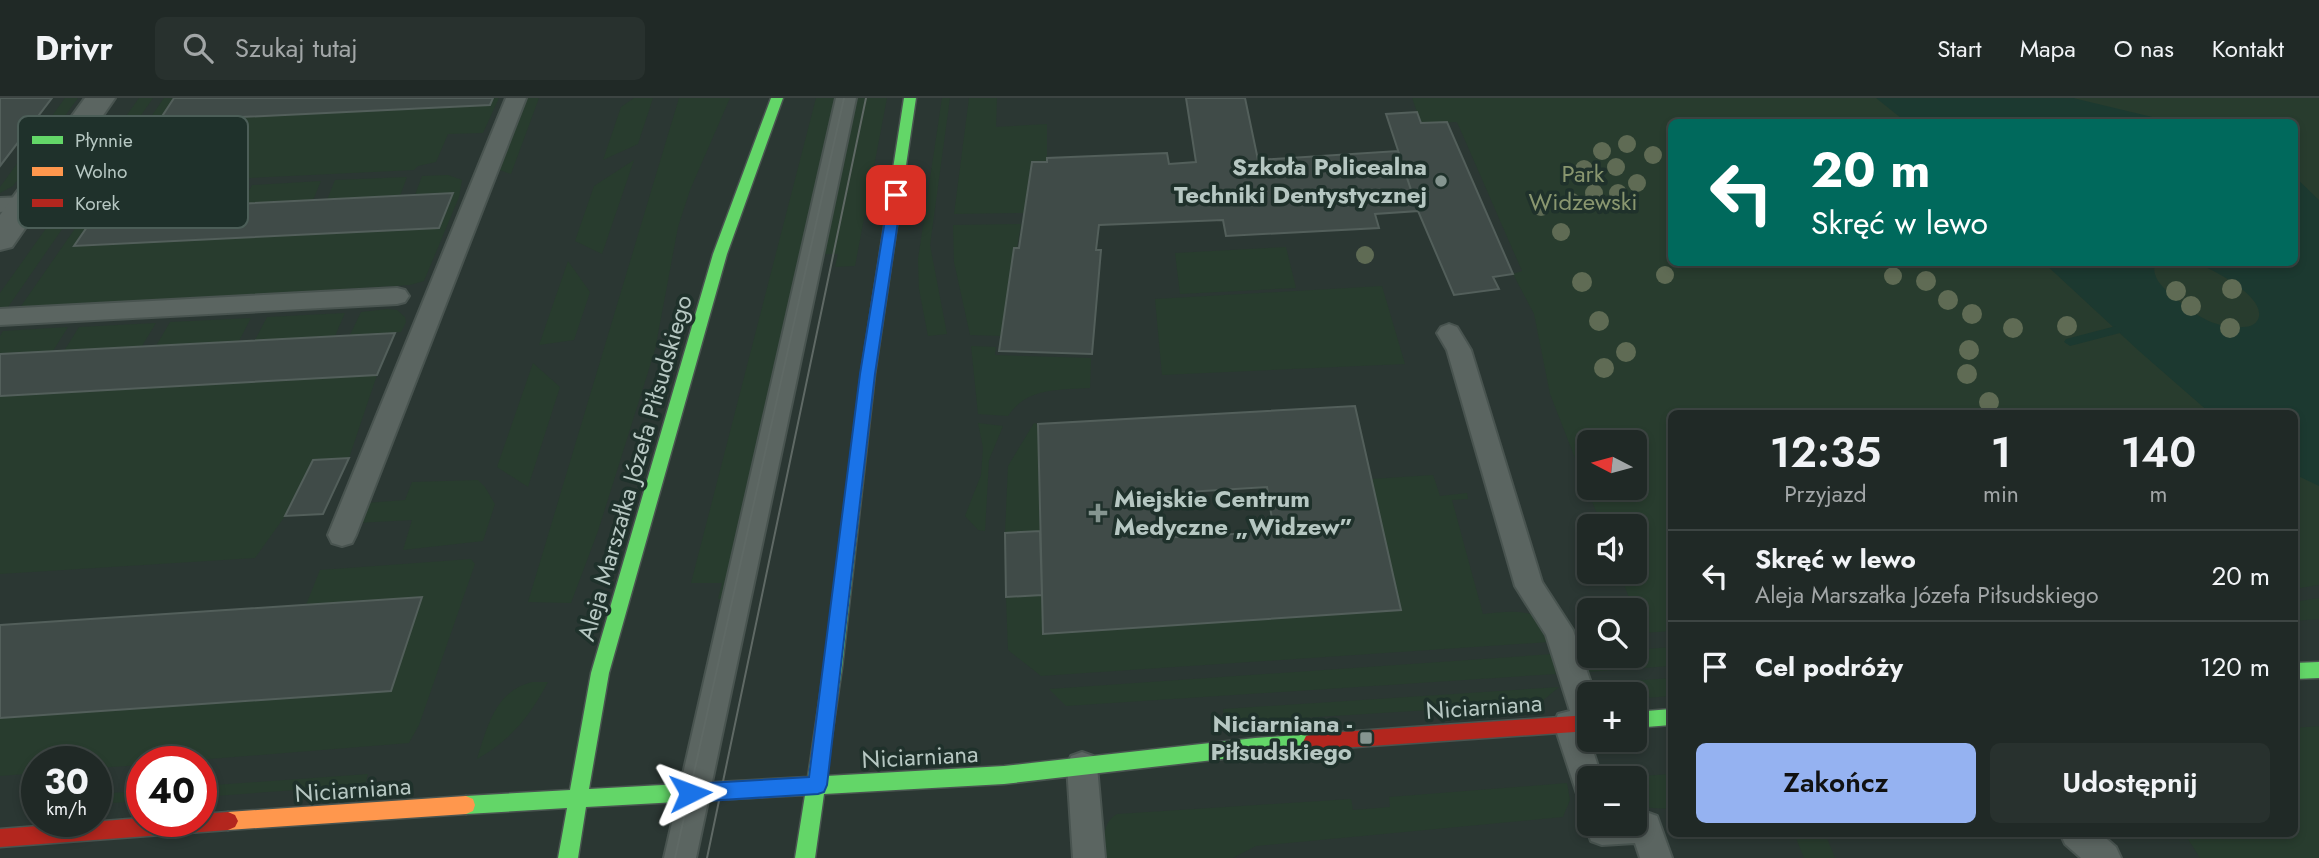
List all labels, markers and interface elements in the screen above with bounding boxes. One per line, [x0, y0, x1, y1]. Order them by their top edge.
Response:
search box [155, 17, 645, 80]
text: Drivr [35, 25, 113, 72]
icon: search [179, 29, 217, 67]
text: Szukaj tutaj [235, 29, 358, 67]
text: Start [1937, 31, 1982, 66]
text: Mapa [2020, 31, 2076, 66]
text: O nas [2114, 31, 2174, 66]
text: Kontakt [2212, 31, 2284, 66]
legend [18, 116, 248, 228]
text: Płynnie [75, 127, 133, 154]
text: 20 m [1811, 135, 1930, 205]
icon: left [1696, 147, 1787, 238]
place label: Szkoła Policealna Techniki Dentystycznej [1174, 149, 1427, 212]
park label: Park Widzewski [1528, 156, 1638, 219]
text: Wolno [75, 158, 127, 185]
pin [866, 165, 926, 225]
marker: Szkoła Policealna Techniki Dentystycznej [1433, 173, 1449, 189]
icon: arrive [877, 176, 915, 214]
text: Korek [75, 190, 121, 217]
text: Skręć w lewo [1811, 200, 1988, 246]
street label: Aleja Marszałka Józefa Piłsudskiego [568, 291, 701, 645]
text: 12:35 [1770, 422, 1881, 483]
text: 1 [1991, 422, 2011, 483]
text: 140 [2121, 422, 2196, 483]
north arrow [1577, 430, 1647, 500]
map controls [1577, 430, 1647, 836]
text: Przyjazd [1784, 477, 1867, 511]
text: min [1983, 477, 2019, 511]
text: m [2149, 477, 2167, 511]
place label: Miejskie Centrum Medyczne „Widzew” [1114, 481, 1353, 544]
marker: Miejskie Centrum Medyczne „Widzew” [1088, 503, 1108, 523]
button: sound [1577, 514, 1647, 584]
text: Skręć w lewo [1755, 540, 1916, 578]
icon: left [1696, 557, 1734, 595]
text: 20 m [2212, 557, 2270, 595]
text: Aleja Marszałka Józefa Piłsudskiego [1755, 578, 2098, 612]
button: search [1577, 598, 1647, 668]
icon: arrive [1696, 648, 1734, 686]
text: Cel podróży [1755, 648, 1903, 686]
text: 120 m [2200, 648, 2270, 686]
button: + [1577, 682, 1647, 752]
street label: Niciarniana [1424, 685, 1543, 728]
place label: Niciarniana - Piłsudskiego [1210, 706, 1353, 769]
marker: Niciarniana - Piłsudskiego [1358, 730, 1374, 746]
street label: Niciarniana [861, 736, 979, 777]
button: Zakończ [1696, 743, 1976, 823]
button: Udostępnij [1990, 743, 2270, 823]
speed limit sign: 40 [126, 746, 217, 837]
position arrow [653, 756, 727, 830]
text: 30 [44, 757, 89, 807]
button: − [1577, 766, 1647, 836]
street label: Niciarniana [293, 768, 412, 811]
text: km/h [46, 796, 87, 822]

